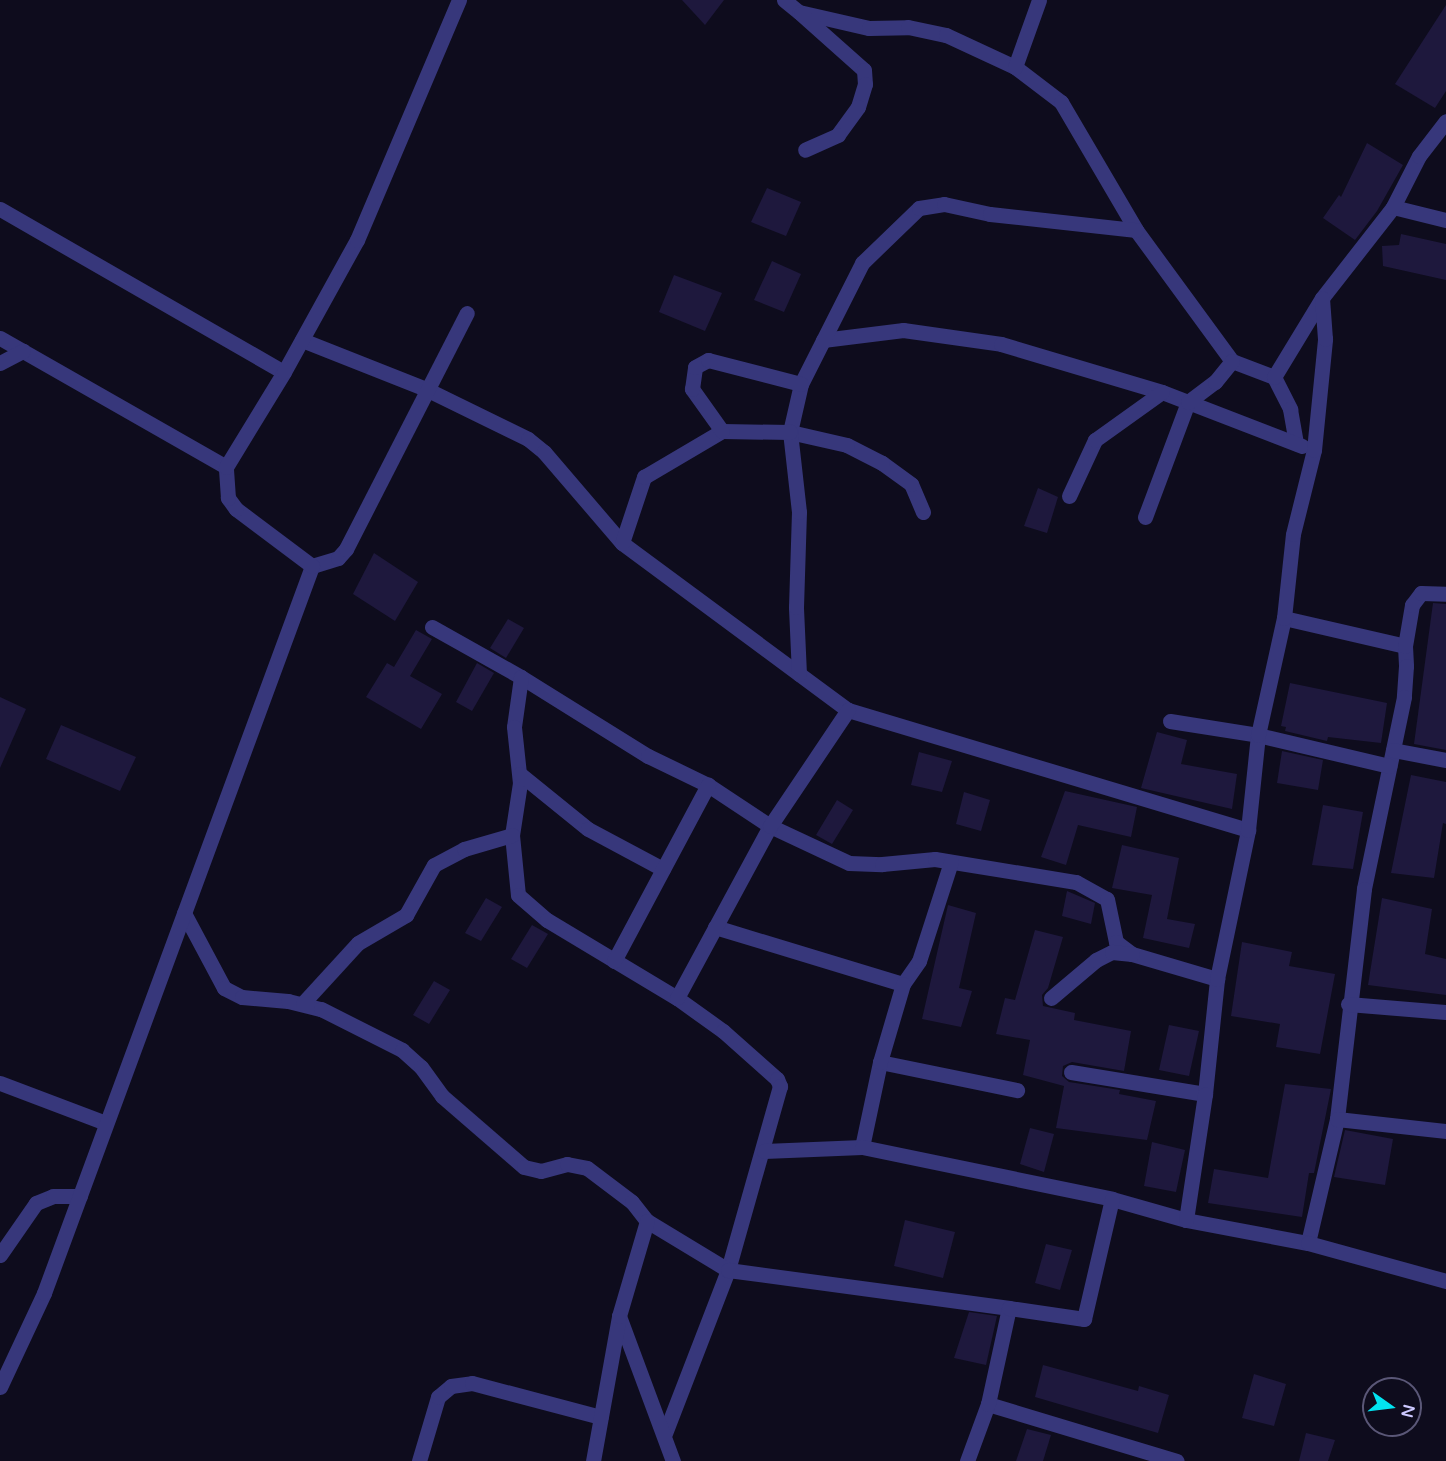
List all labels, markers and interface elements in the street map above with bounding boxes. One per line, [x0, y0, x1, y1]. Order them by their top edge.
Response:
north arrow [1362, 1377, 1422, 1437]
text: N [1396, 1402, 1419, 1420]

